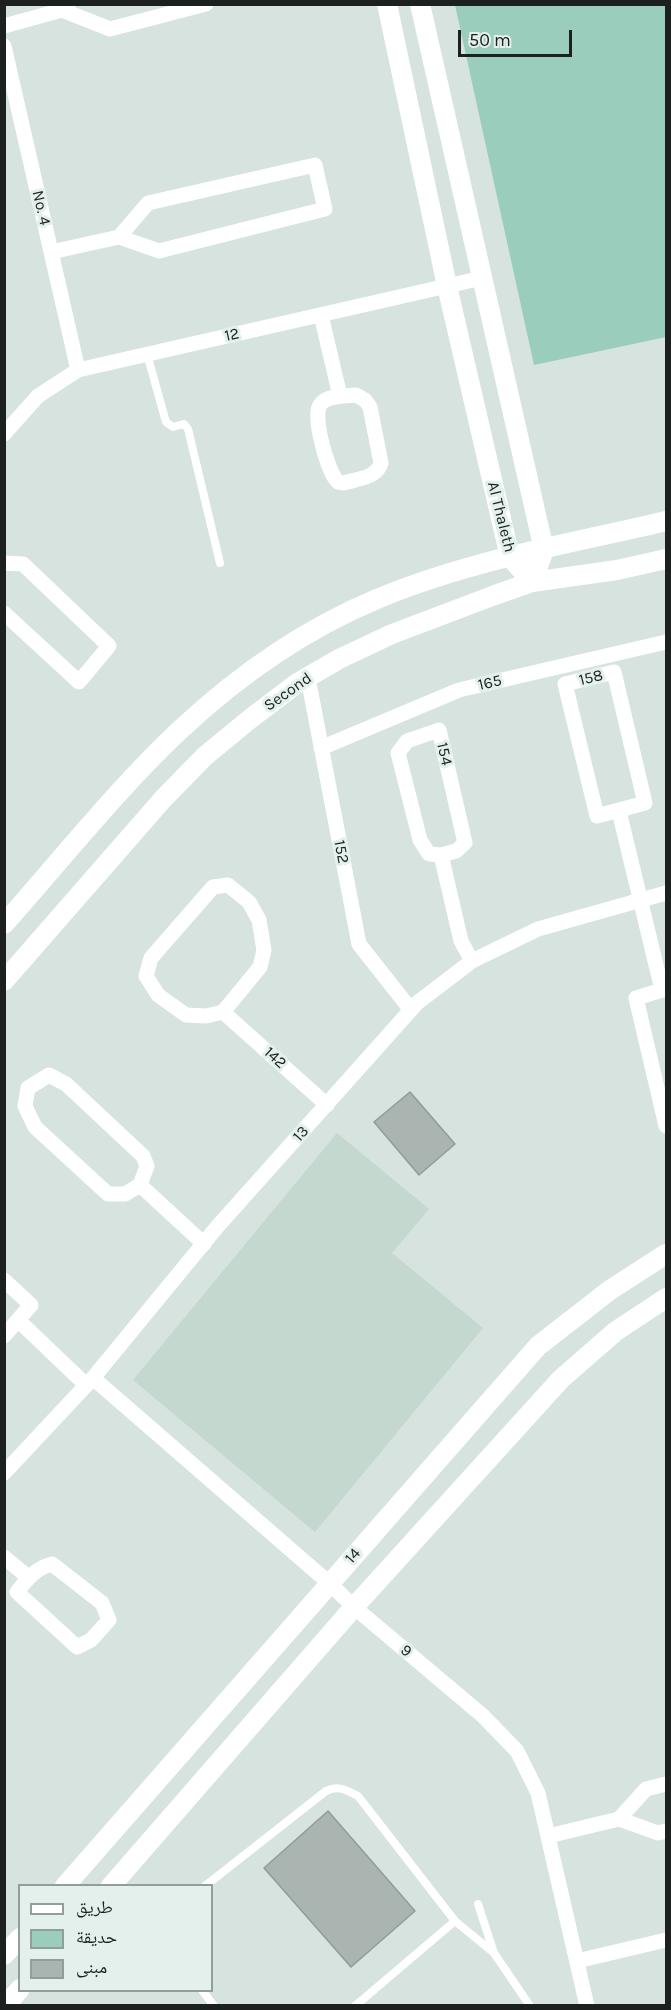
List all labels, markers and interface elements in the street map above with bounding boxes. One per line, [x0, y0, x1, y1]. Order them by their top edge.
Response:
scale bar [461, 18, 575, 56]
text: 50 m [469, 29, 511, 51]
street label: No. 4 [28, 189, 54, 227]
street label: 12 [223, 324, 241, 346]
street label: Al Thaleth [483, 480, 519, 554]
street label: 158 [577, 666, 605, 690]
street label: Second [260, 669, 316, 715]
street label: 165 [476, 671, 504, 695]
street label: 154 [432, 741, 456, 767]
street label: 152 [329, 839, 353, 865]
street label: 142 [260, 1043, 290, 1073]
street label: 13 [289, 1122, 313, 1146]
street label: 14 [341, 1544, 365, 1568]
street label: 9 [396, 1641, 416, 1661]
legend [18, 1884, 213, 1992]
text: طريق [76, 1896, 113, 1918]
text: حديقة [76, 1926, 117, 1948]
text: مبنى [76, 1956, 107, 1978]

